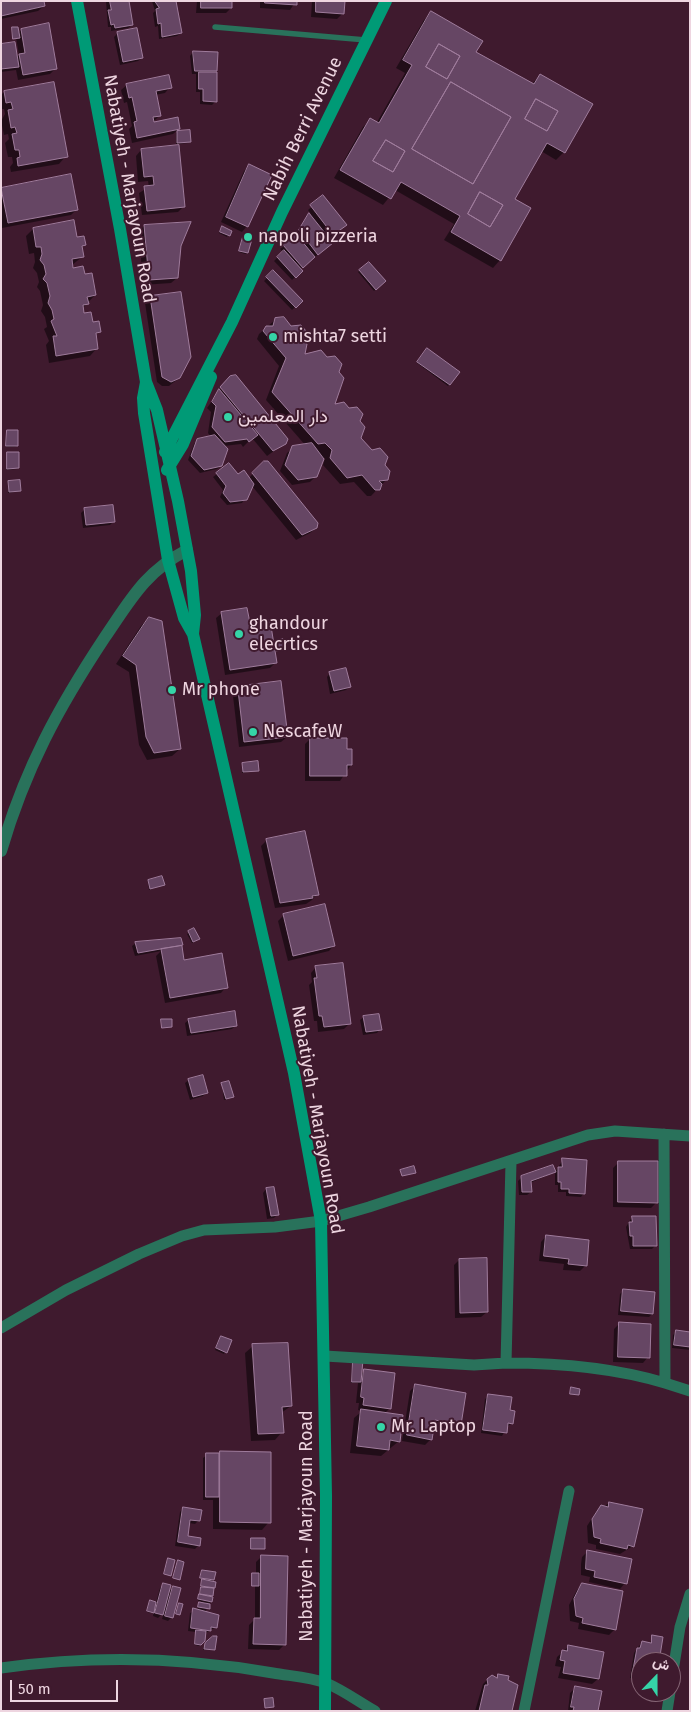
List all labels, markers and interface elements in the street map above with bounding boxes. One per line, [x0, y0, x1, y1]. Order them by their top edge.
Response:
street label: Nabih Berri Avenue [259, 54, 347, 204]
street label: Nabatiyeh - Marjayoun Road [98, 73, 160, 305]
place label: napoli pizzeria [258, 226, 378, 248]
marker: napoli pizzeria [242, 231, 254, 243]
place label: mishta7 setti [283, 326, 387, 348]
marker: mishta7 setti [267, 331, 279, 343]
place label: دار المعلمين [238, 406, 328, 428]
marker: دار المعلمين [222, 411, 234, 423]
place label: ghandour elecrtics [249, 613, 328, 656]
marker: ghandour elecrtics [233, 628, 245, 640]
place label: Mr phone [182, 679, 260, 701]
marker: Mr phone [166, 684, 178, 696]
place label: NescafeW [263, 721, 342, 743]
marker: NescafeW [247, 726, 259, 738]
street label: Nabatiyeh - Marjayoun Road [286, 1004, 348, 1236]
street label: Nabatiyeh - Marjayoun Road [296, 1410, 318, 1642]
place label: Mr. Laptop [391, 1416, 476, 1438]
marker: Mr. Laptop [375, 1421, 387, 1433]
north arrow [631, 1652, 681, 1702]
text: ش [650, 1653, 672, 1675]
scale bar [12, 1670, 120, 1702]
text: 50 m [18, 1680, 51, 1698]

